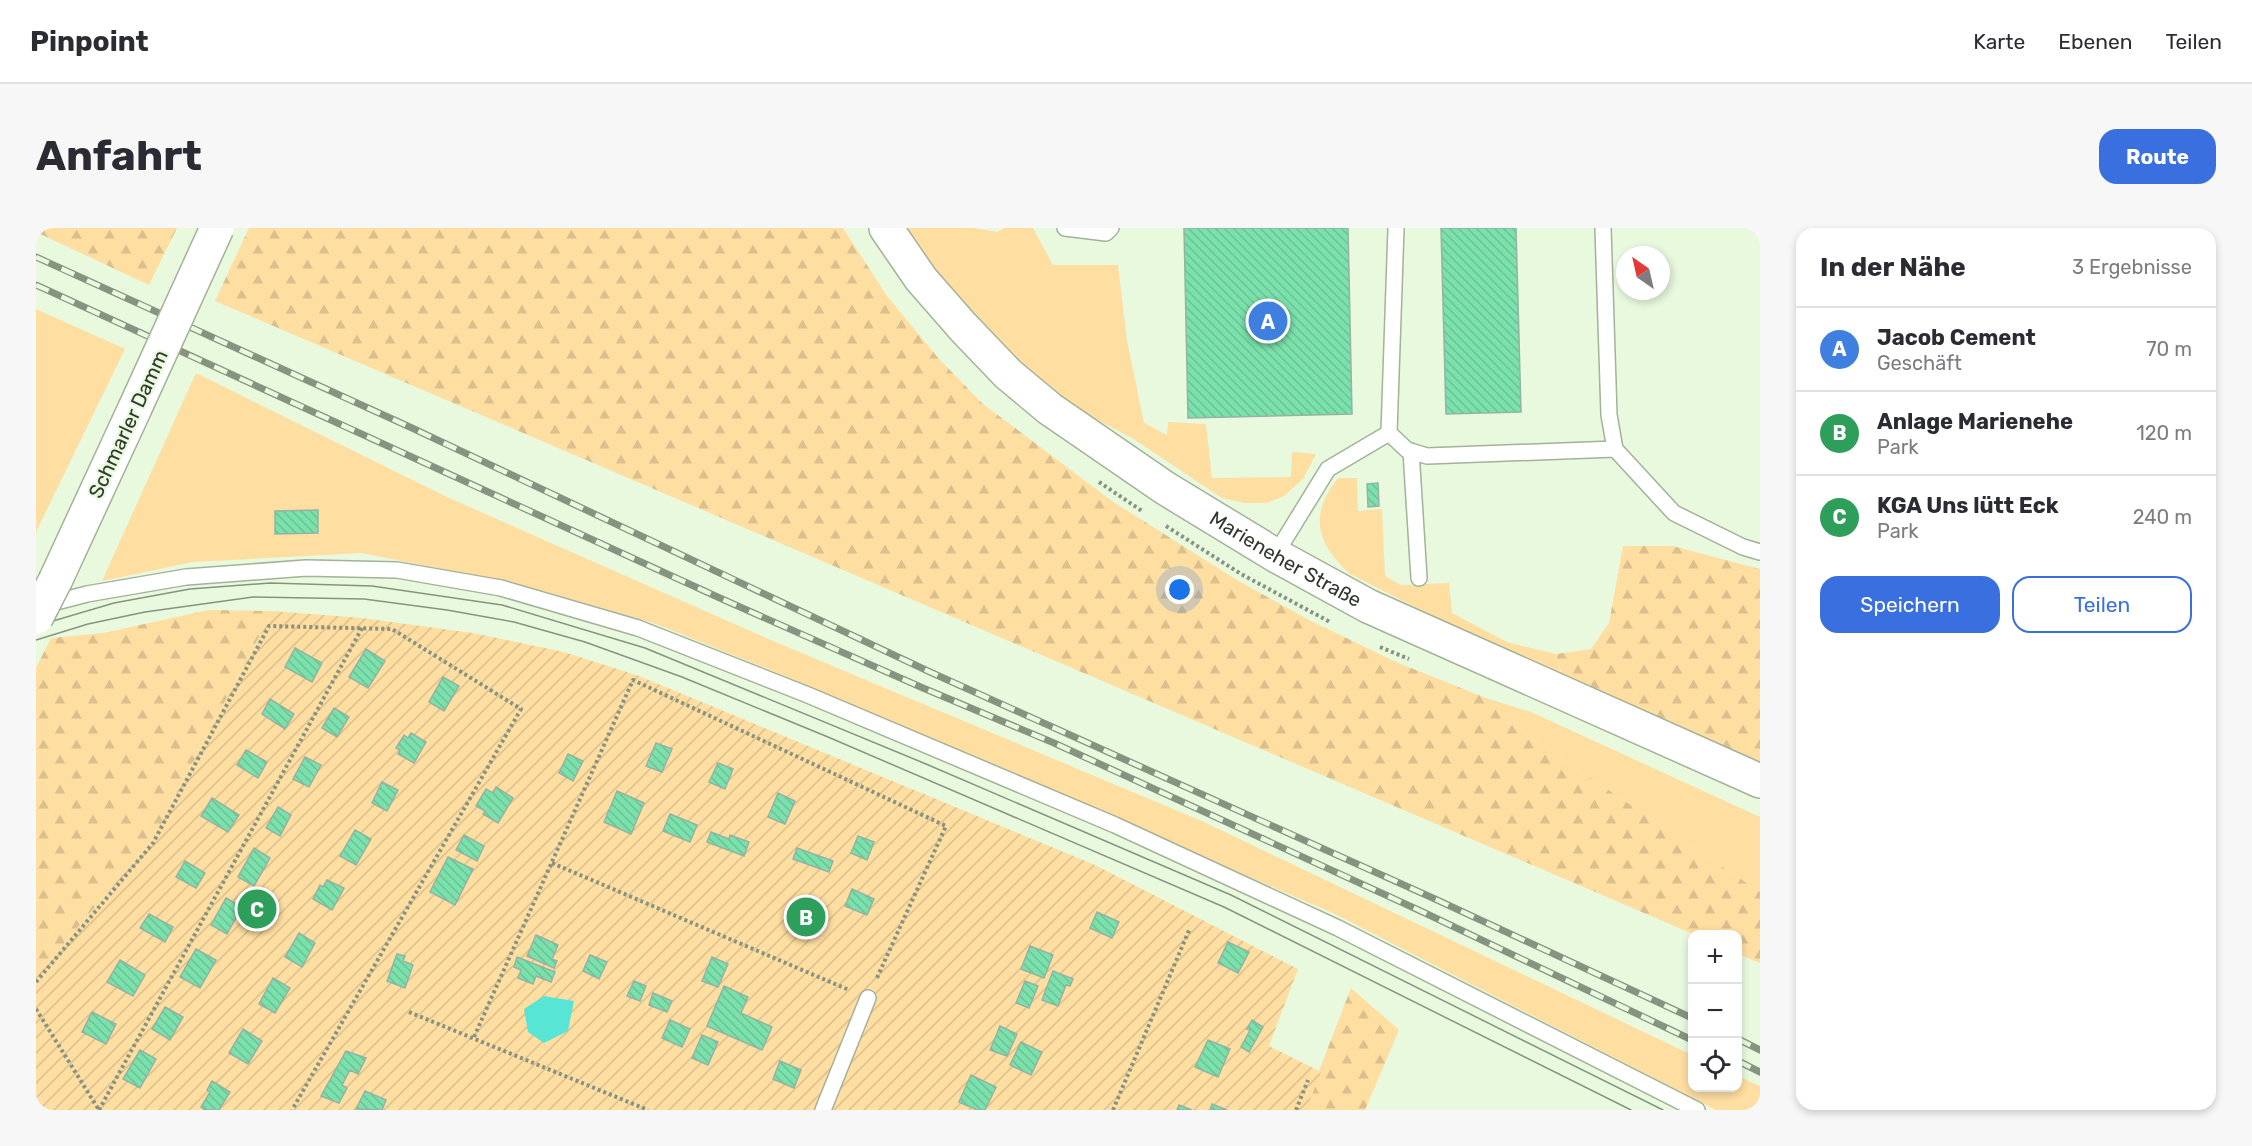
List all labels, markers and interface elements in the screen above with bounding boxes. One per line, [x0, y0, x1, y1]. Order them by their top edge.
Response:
text: Pinpoint [30, 25, 149, 58]
text: Karte [1973, 29, 2025, 54]
text: Ebenen [2058, 29, 2132, 54]
text: Teilen [2165, 29, 2222, 54]
button: Route [2099, 129, 2216, 184]
text: Anfahrt [36, 131, 202, 181]
north arrow [1616, 246, 1670, 300]
text: In der Nähe [1820, 252, 1966, 283]
text: 3 Ergebnisse [2072, 255, 2192, 279]
pin: A [1248, 298, 1288, 344]
text: Jacob Cement [1877, 324, 2036, 351]
text: A [1832, 337, 1847, 361]
text: 70 m [2146, 337, 2192, 361]
street label: Schmarler Damm [83, 346, 173, 502]
text: Geschäft [1877, 351, 1962, 375]
text: Anlage Marienehe [1877, 408, 2073, 435]
text: B [1832, 421, 1847, 445]
text: 120 m [2136, 421, 2192, 445]
text: Park [1877, 435, 1919, 459]
text: KGA Uns lütt Eck [1877, 492, 2059, 519]
text: C [1832, 505, 1847, 529]
text: 240 m [2133, 505, 2192, 529]
street label: Marieneher Straße [1205, 506, 1366, 612]
text: Park [1877, 519, 1919, 543]
your location [1165, 575, 1194, 604]
button: Speichern [1820, 576, 2000, 633]
button: Teilen [2012, 576, 2192, 633]
pin: C [238, 886, 276, 932]
pin: B [786, 894, 826, 940]
map controls [1688, 930, 1742, 1092]
button: + [1688, 930, 1742, 984]
button: − [1688, 984, 1742, 1038]
button: locate [1688, 1038, 1742, 1092]

